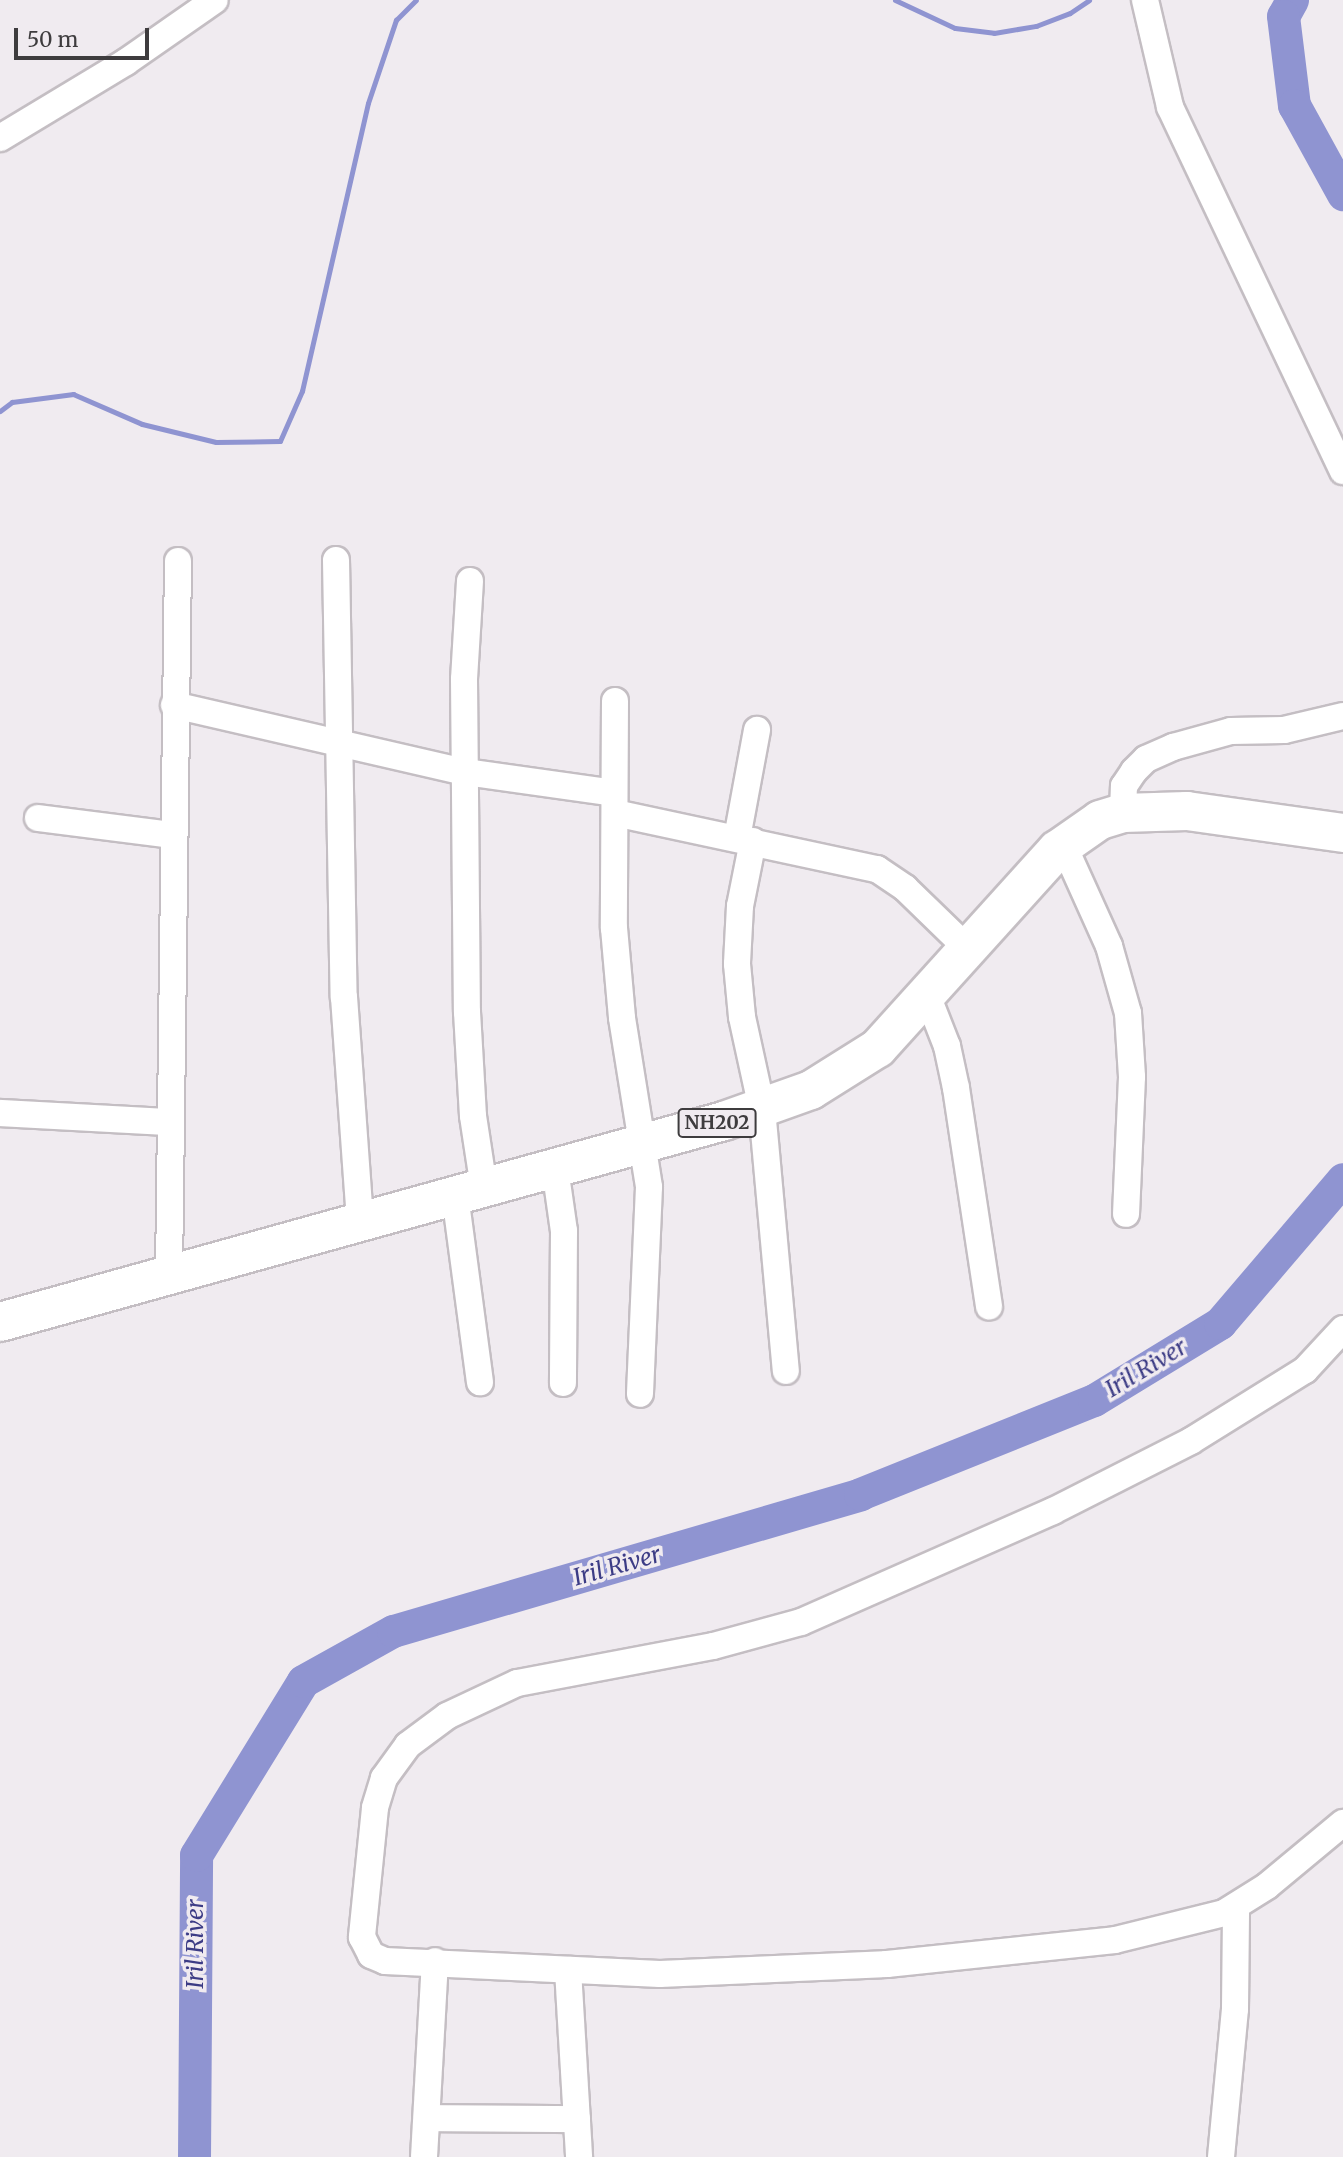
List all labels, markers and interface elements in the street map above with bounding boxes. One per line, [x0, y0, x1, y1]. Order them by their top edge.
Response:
scale bar [18, 14, 152, 58]
text: 50 m [27, 26, 78, 53]
road number: NH202 [677, 1107, 757, 1138]
water label: Iril River [1100, 1333, 1192, 1403]
water label: Iril River [570, 1540, 664, 1592]
water label: Iril River [181, 1899, 209, 1989]

